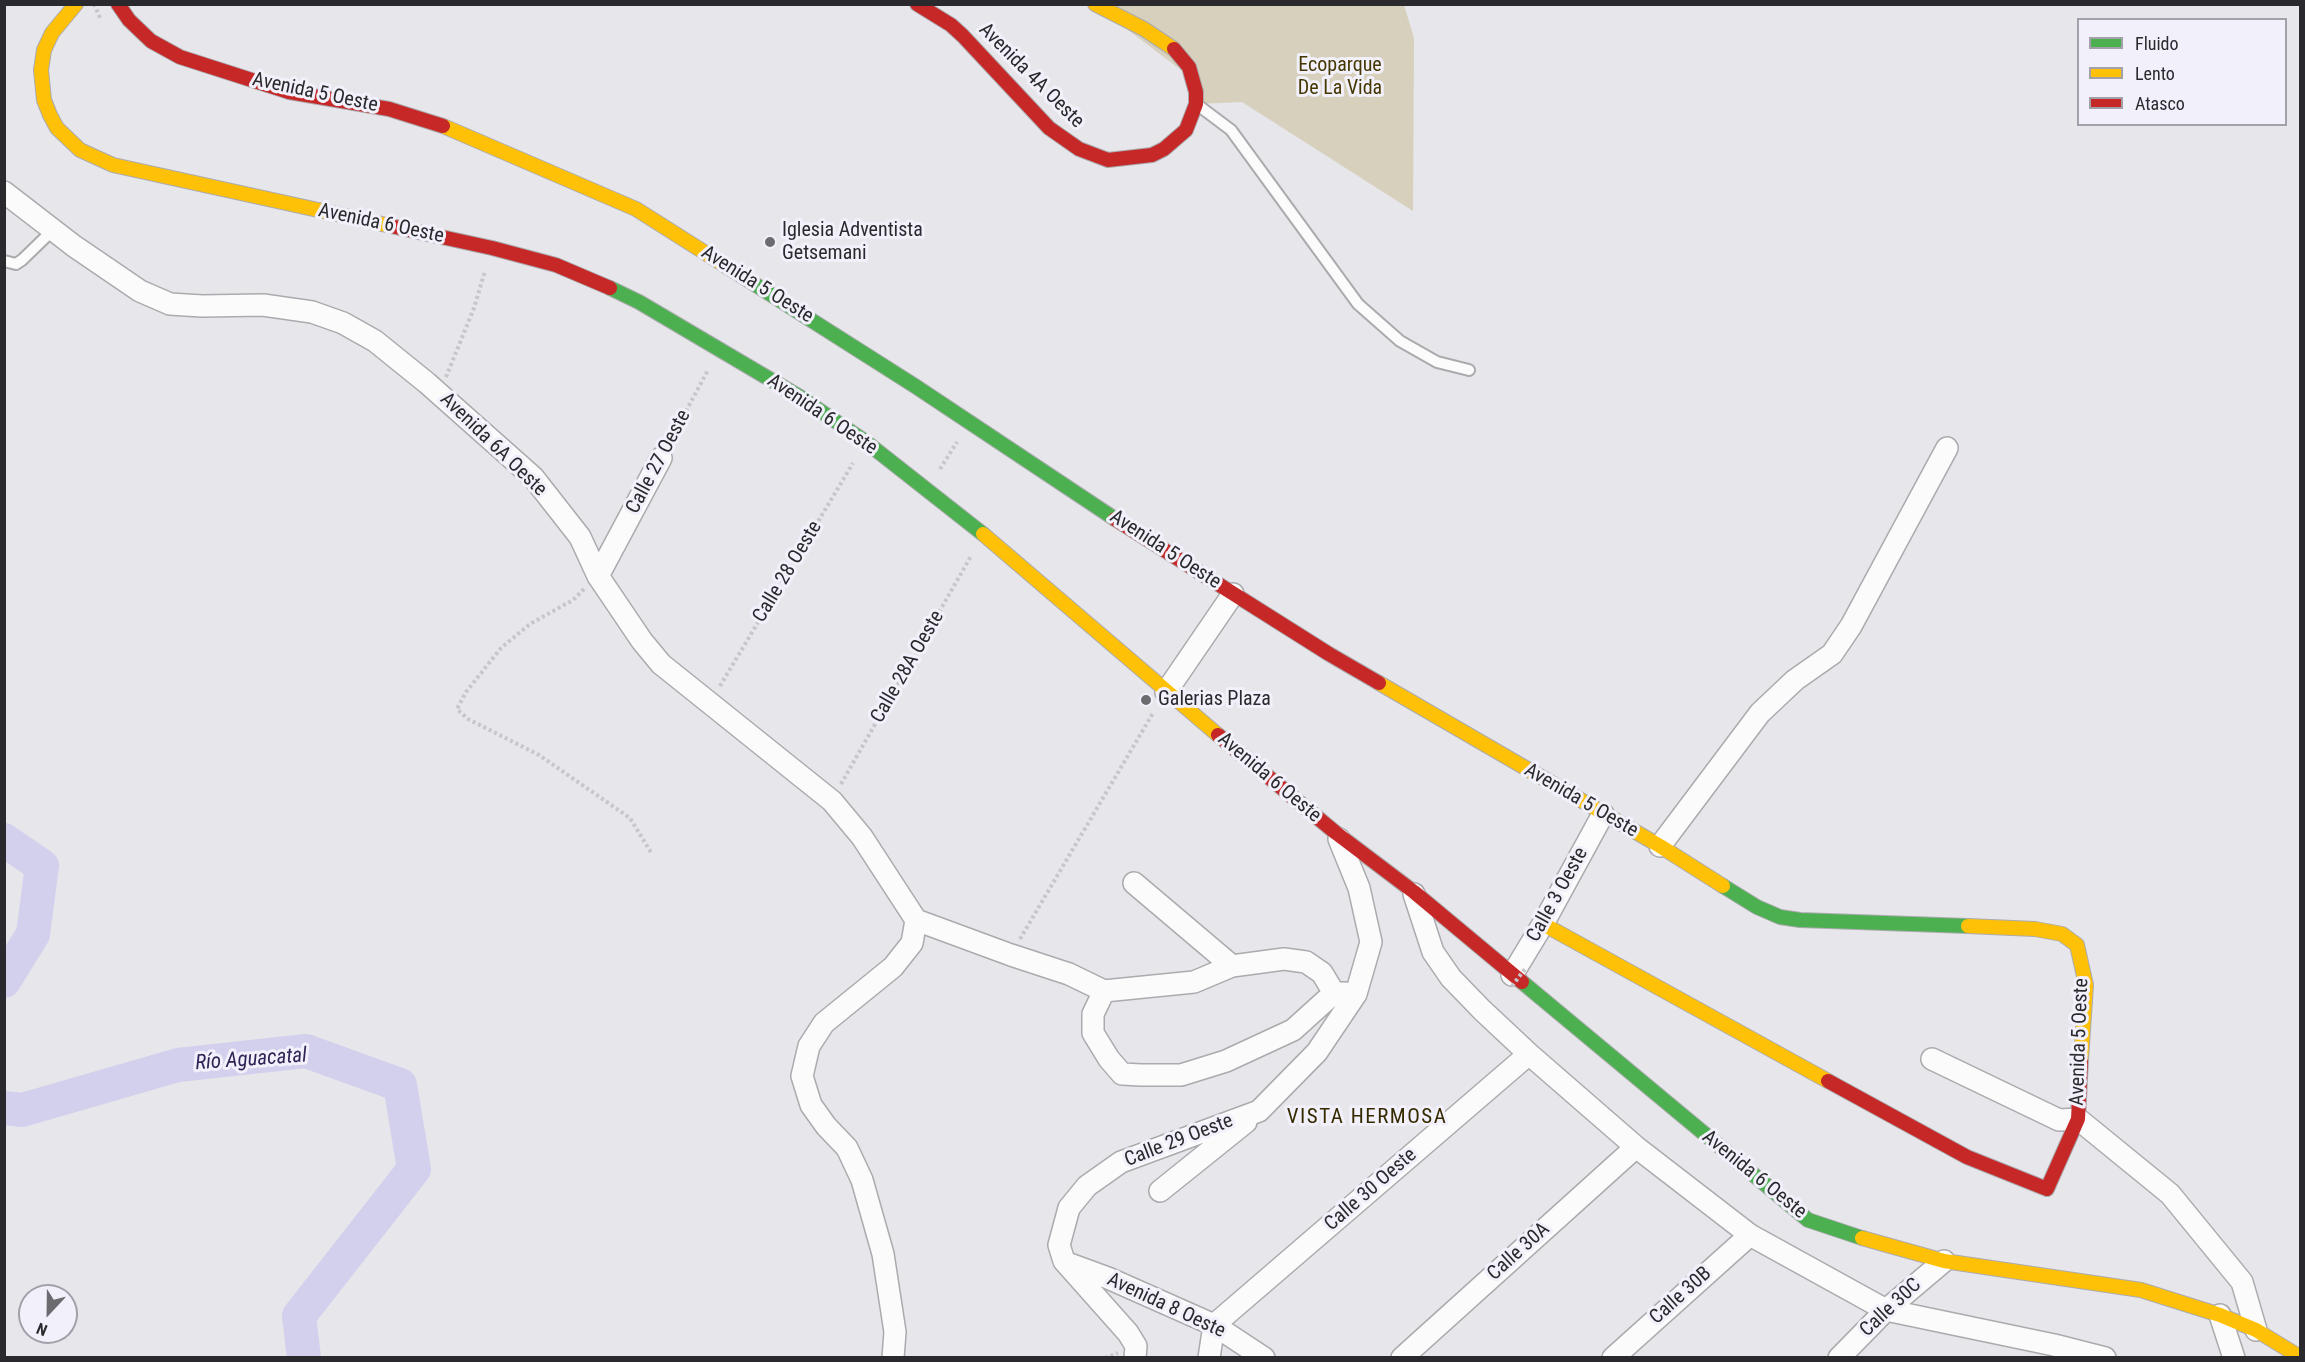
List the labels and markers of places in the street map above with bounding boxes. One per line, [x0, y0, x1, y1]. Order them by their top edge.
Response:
place label: Iglesia Adventista Getsemani [782, 219, 923, 266]
marker: Iglesia Adventista Getsemani [763, 235, 777, 249]
place label: Galerias Plaza [1158, 688, 1271, 712]
marker: Galerias Plaza [1139, 693, 1153, 707]

